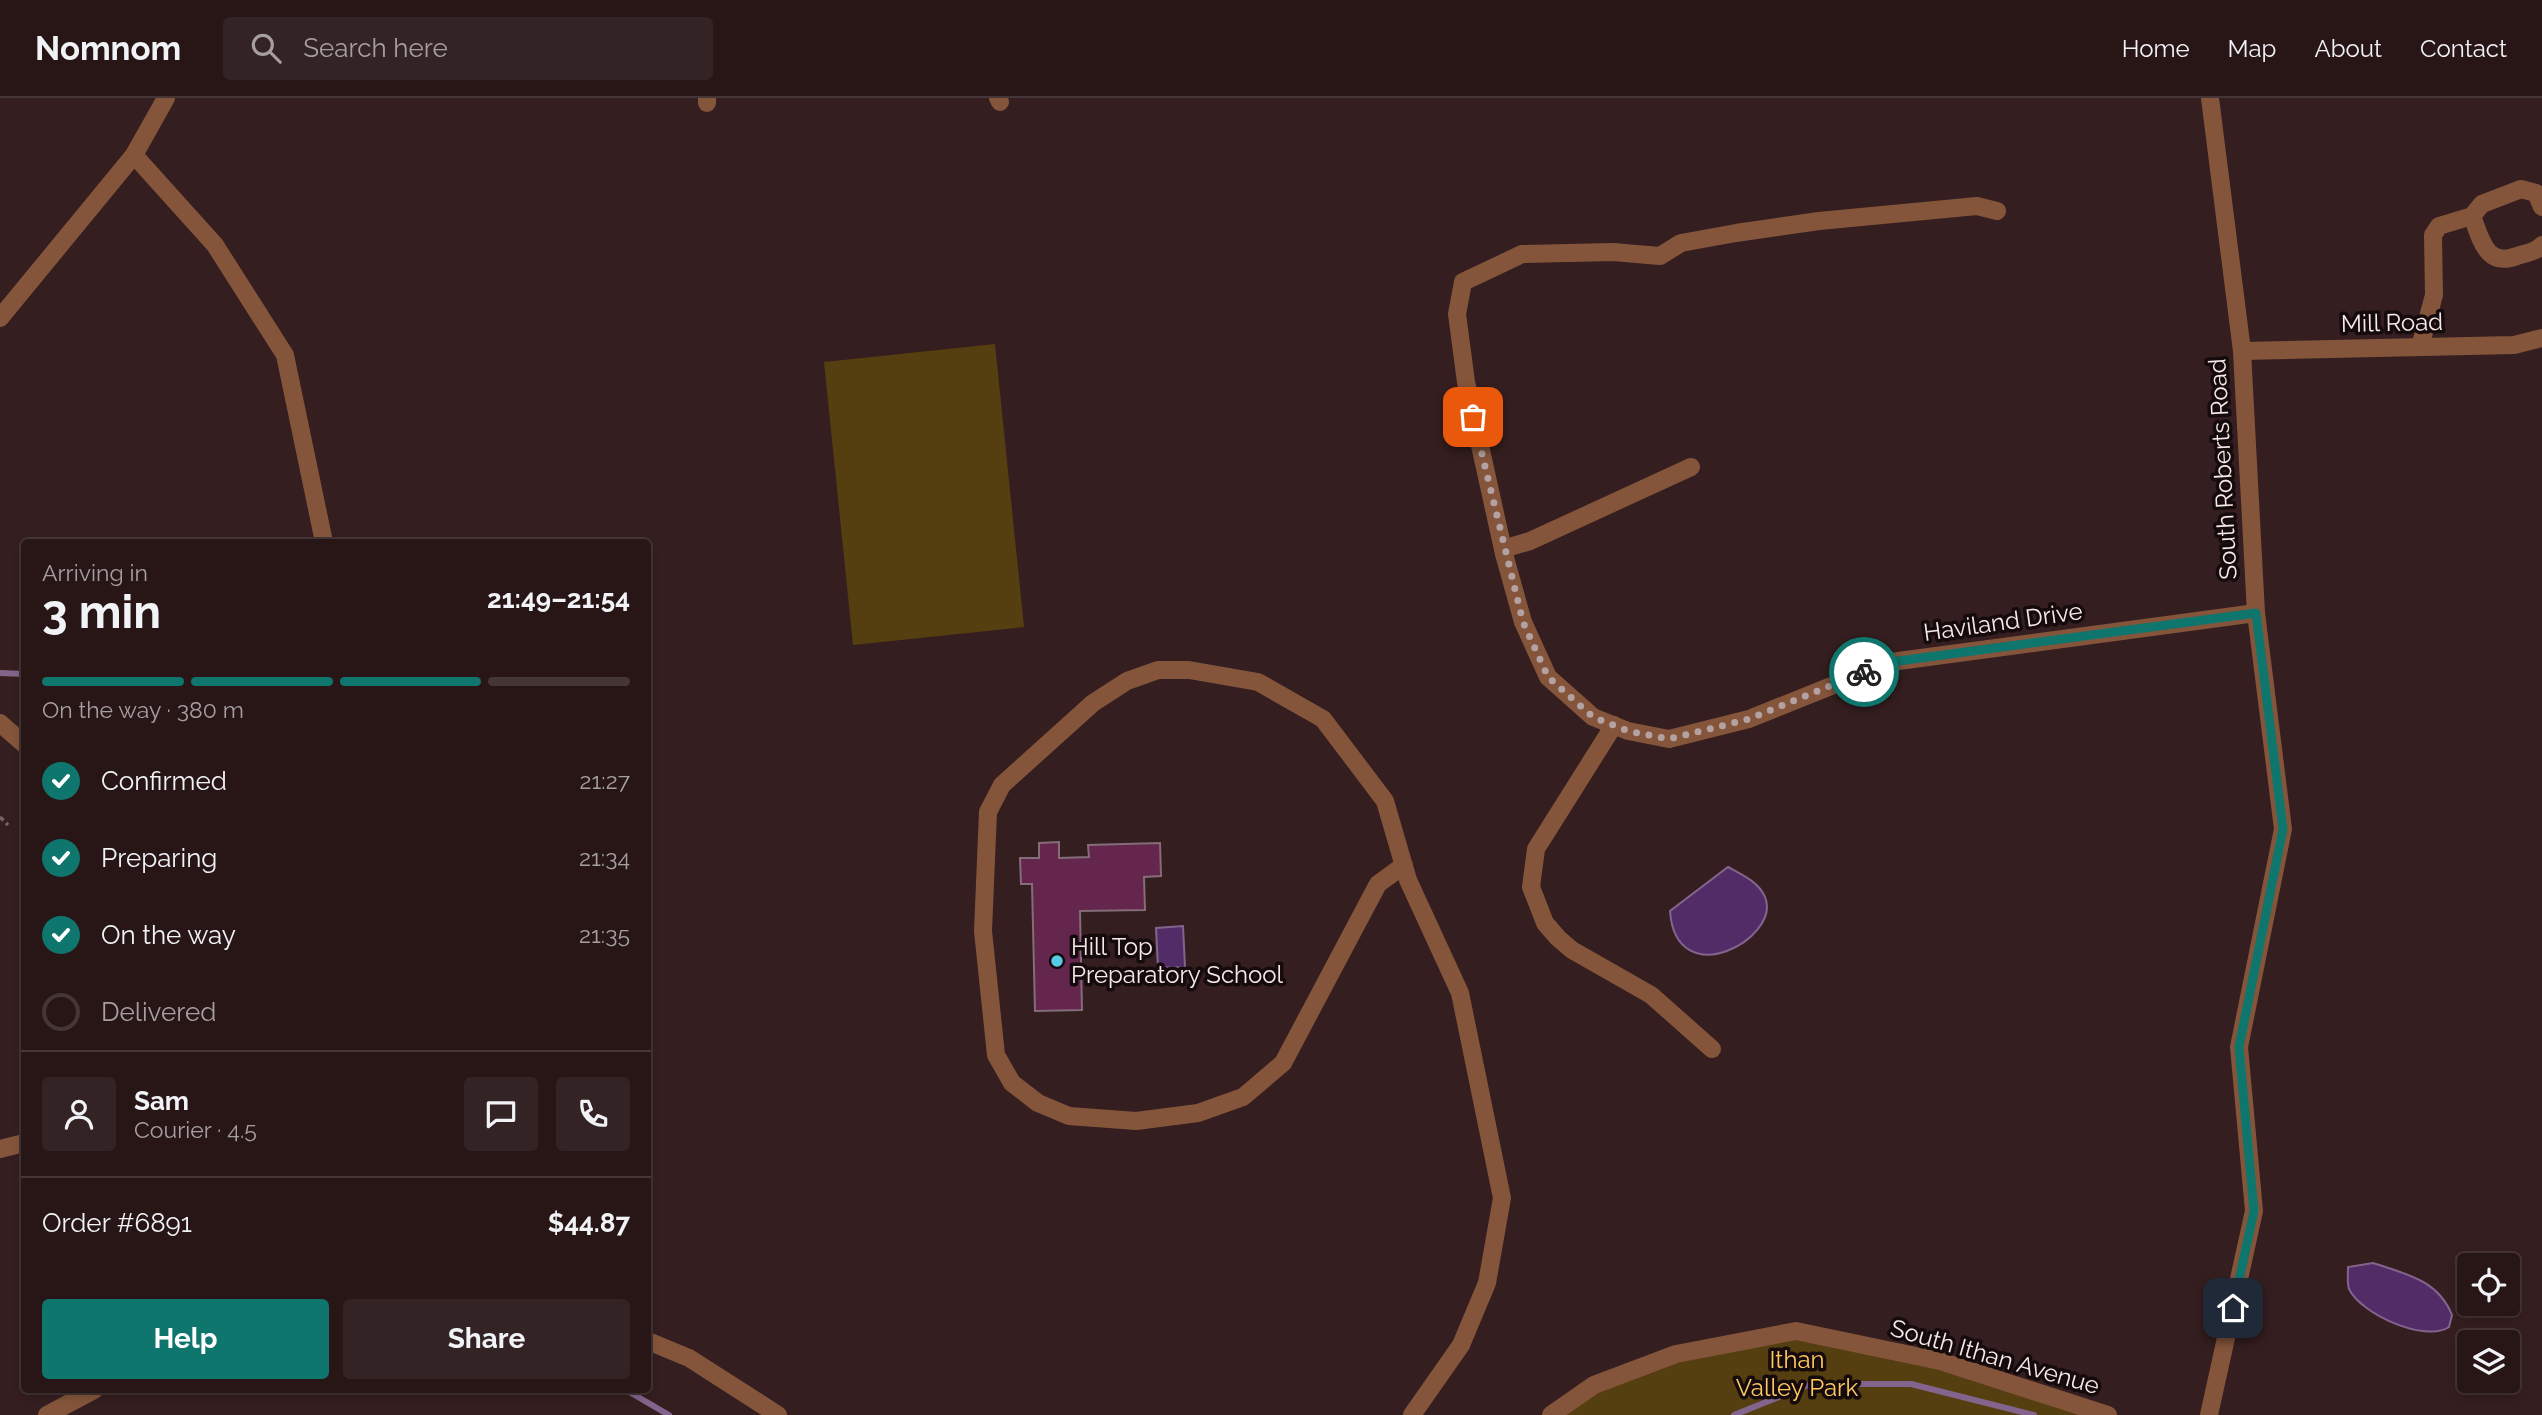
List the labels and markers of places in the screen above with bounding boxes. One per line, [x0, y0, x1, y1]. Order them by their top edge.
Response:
pin [1443, 387, 1503, 447]
place label: Hill Top Preparatory School [1071, 932, 1284, 989]
marker: Hill Top Preparatory School [1049, 953, 1065, 969]
pin [2203, 1278, 2263, 1338]

